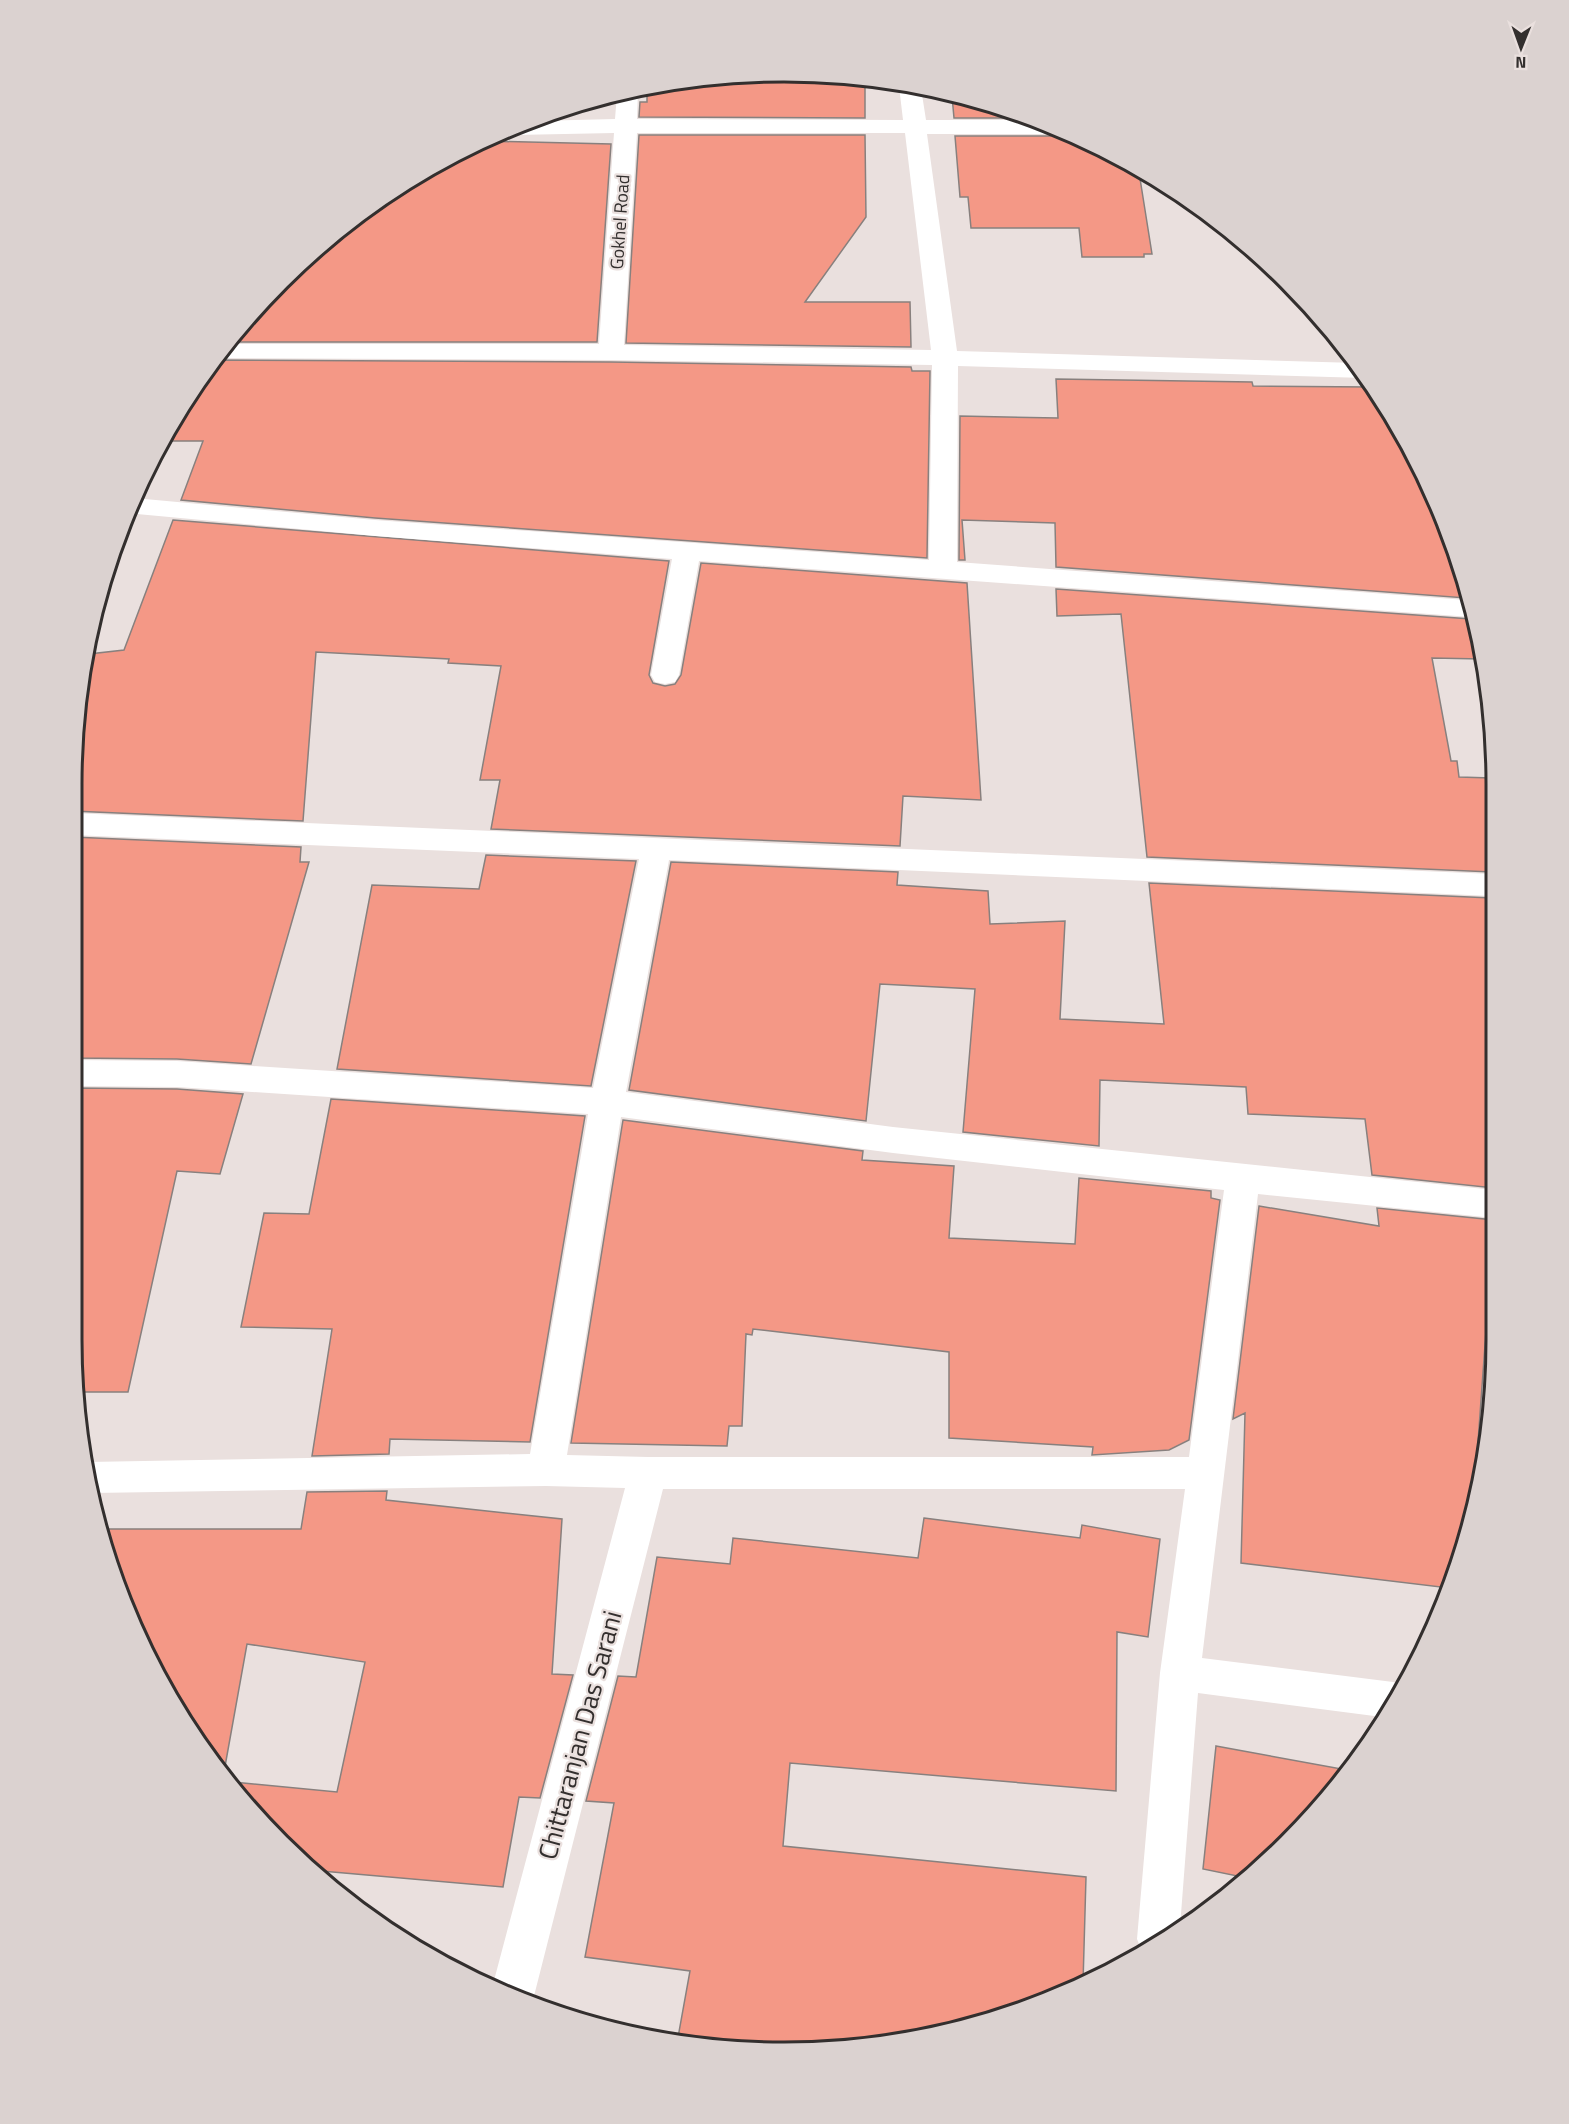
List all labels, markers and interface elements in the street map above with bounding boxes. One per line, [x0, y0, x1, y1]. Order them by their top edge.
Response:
north arrow [1491, 18, 1551, 78]
text: N [1515, 51, 1526, 75]
street label: Gokhel Road [603, 174, 636, 270]
street label: Chittaranjan Das Sarani [528, 1606, 631, 1863]

